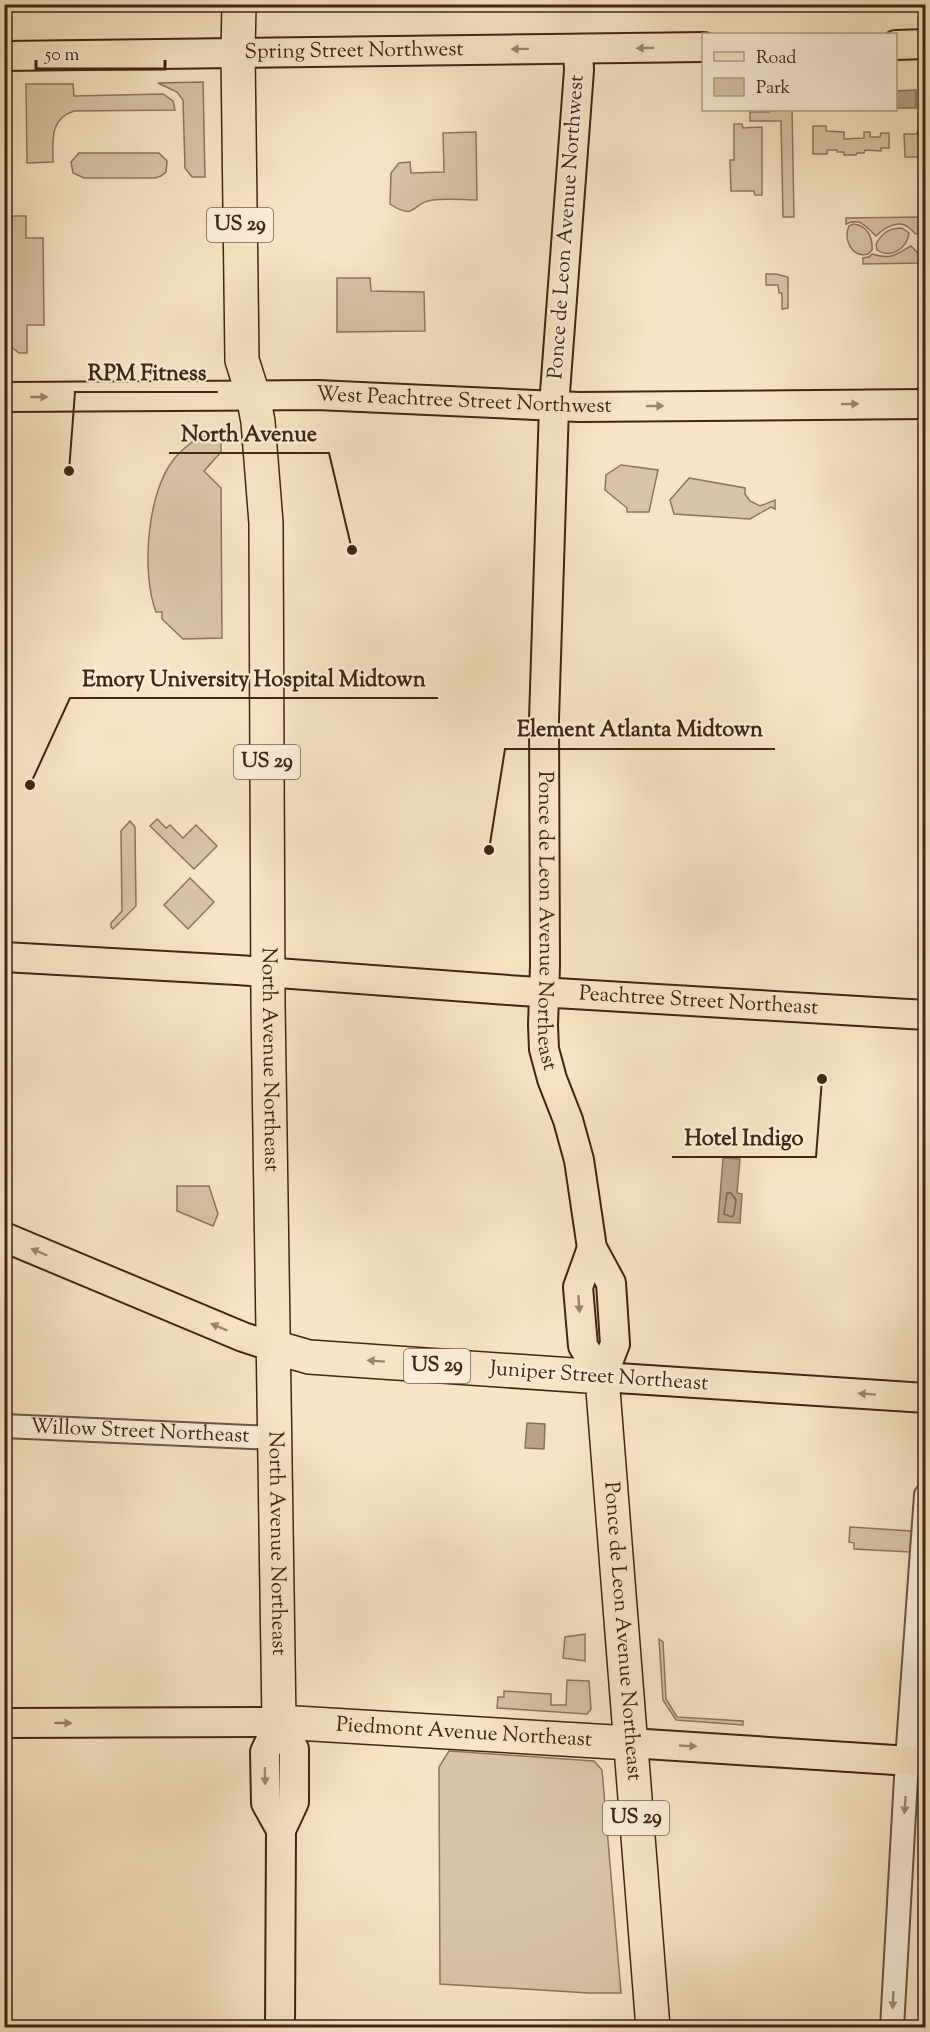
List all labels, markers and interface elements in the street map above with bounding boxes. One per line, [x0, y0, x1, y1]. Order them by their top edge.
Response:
scale bar [36, 33, 165, 71]
legend [702, 33, 897, 111]
street label: Spring Street Northwest [244, 35, 464, 68]
text: 50 m [44, 43, 80, 69]
one-way arrow [636, 43, 655, 53]
one-way arrow [510, 44, 529, 54]
text: Road [756, 46, 796, 72]
street label: Ponce de Leon Avenue Northwest [541, 74, 593, 380]
text: Park [756, 76, 791, 102]
road number: US 29 [207, 208, 273, 242]
callout: RPM Fitness [75, 352, 218, 392]
text: RPM Fitness [88, 359, 207, 391]
street label: West Peachtree Street Northwest [315, 380, 612, 422]
one-way arrow [30, 392, 49, 402]
one-way arrow [840, 399, 859, 409]
one-way arrow [645, 401, 664, 411]
callout: North Avenue [169, 413, 329, 453]
text: North Avenue [181, 420, 317, 452]
callout: Emory University Hospital Midtown [70, 658, 438, 698]
text: Emory University Hospital Midtown [82, 665, 426, 697]
callout: Element Atlanta Midtown [505, 709, 775, 749]
text: Element Atlanta Midtown [517, 715, 763, 747]
road number: US 29 [234, 745, 300, 779]
street label: Ponce de Leon Avenue Northeast [528, 771, 564, 1074]
street label: North Avenue Northeast [253, 947, 286, 1172]
street label: Peachtree Street Northeast [578, 979, 819, 1024]
callout: Hotel Indigo [672, 1117, 816, 1157]
text: Hotel Indigo [684, 1124, 804, 1156]
one-way arrow [30, 1247, 48, 1256]
one-way arrow [575, 1294, 584, 1313]
one-way arrow [209, 1322, 227, 1332]
road number: US 29 [404, 1349, 470, 1383]
street label: Juniper Street Northeast [488, 1354, 709, 1400]
one-way arrow [366, 1357, 385, 1366]
one-way arrow [858, 1389, 877, 1399]
street label: Willow Street Northeast [30, 1412, 250, 1452]
street label: North Avenue Northeast [260, 1431, 293, 1656]
street label: Ponce de Leon Avenue Northeast [595, 1480, 649, 1782]
street label: Piedmont Avenue Northeast [335, 1710, 593, 1756]
one-way arrow [53, 1718, 72, 1728]
one-way arrow [679, 1742, 698, 1751]
one-way arrow [260, 1767, 270, 1786]
one-way arrow [900, 1796, 910, 1815]
road number: US 29 [603, 1801, 669, 1835]
one-way arrow [889, 1990, 898, 2009]

